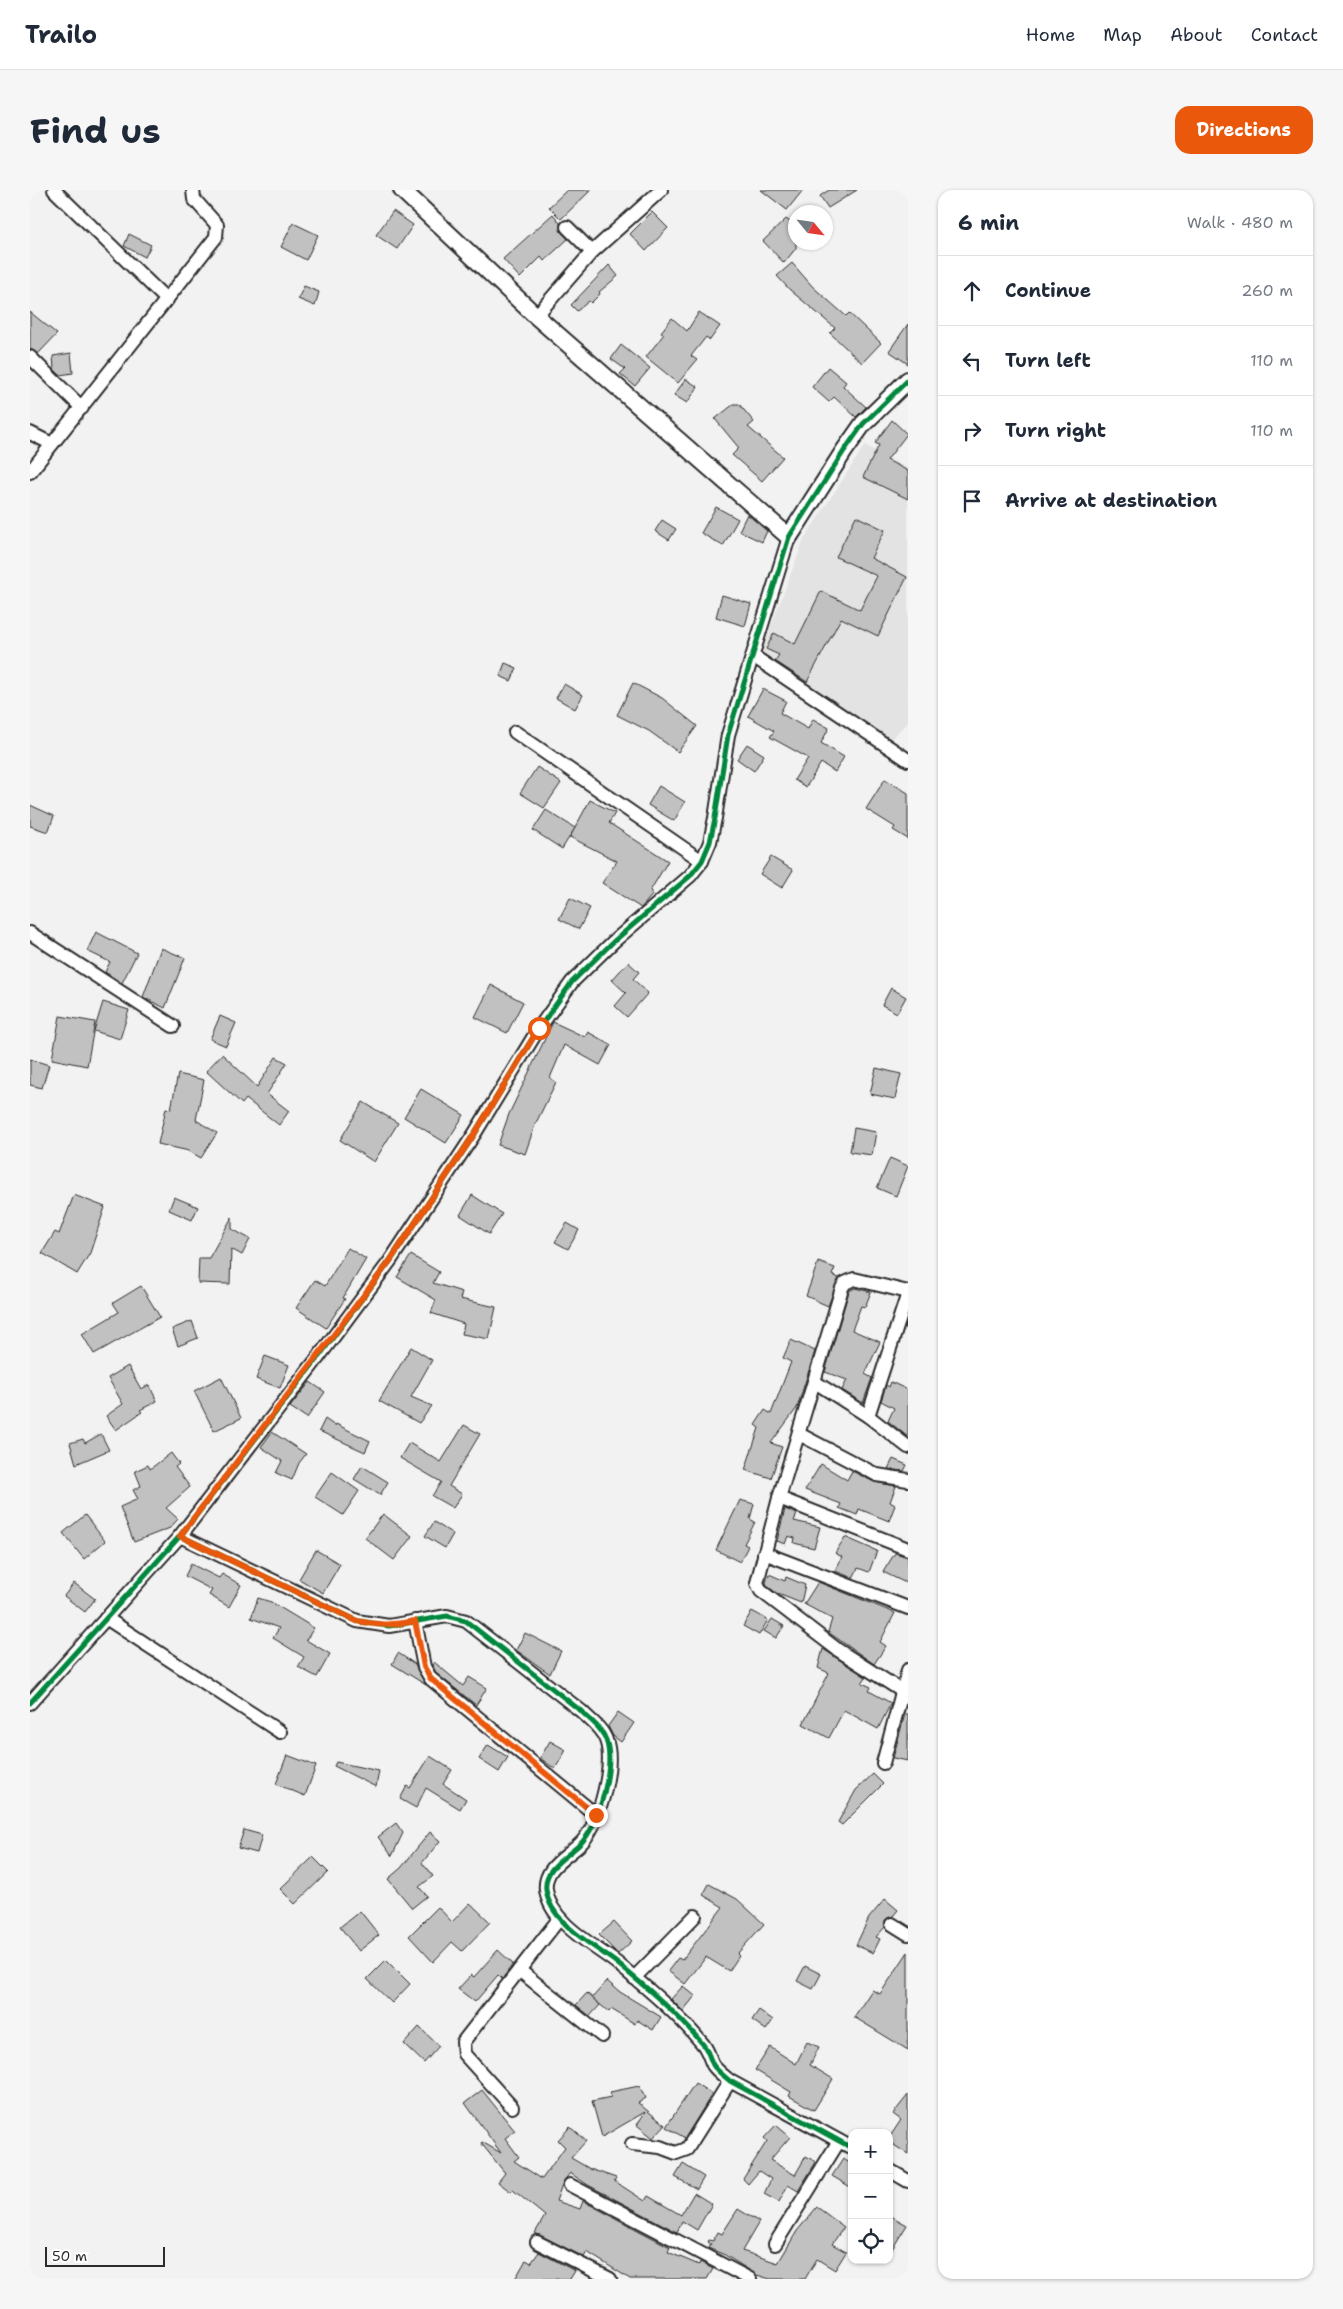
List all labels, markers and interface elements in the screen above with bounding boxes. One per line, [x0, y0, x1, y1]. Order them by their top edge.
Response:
text: Trailo [25, 19, 97, 51]
text: Home [1026, 23, 1075, 47]
text: Map [1103, 23, 1142, 47]
text: About [1170, 23, 1223, 47]
text: Contact [1251, 23, 1318, 47]
button: Directions [1175, 106, 1313, 154]
text: Find us [30, 107, 161, 154]
north arrow [788, 205, 833, 250]
text: 6 min [958, 209, 1019, 237]
text: Walk · 480 m [1187, 212, 1293, 233]
icon: ahead [958, 277, 986, 305]
text: Continue [1005, 278, 1091, 303]
text: 260 m [1241, 280, 1293, 301]
icon: left [958, 347, 986, 375]
text: Turn left [1005, 348, 1091, 373]
text: 110 m [1250, 350, 1293, 371]
icon: right [958, 417, 986, 445]
text: Turn right [1005, 418, 1106, 443]
text: 110 m [1250, 420, 1293, 441]
icon: arrive [958, 487, 986, 515]
text: Arrive at destination [1005, 488, 1217, 513]
route start [528, 1017, 551, 1040]
route end [585, 1804, 608, 1827]
map controls [848, 2129, 893, 2264]
button: + [848, 2129, 893, 2174]
button: − [848, 2174, 893, 2219]
button: locate [848, 2219, 893, 2264]
scale bar [45, 2244, 165, 2267]
text: 50 m [52, 2247, 87, 2265]

